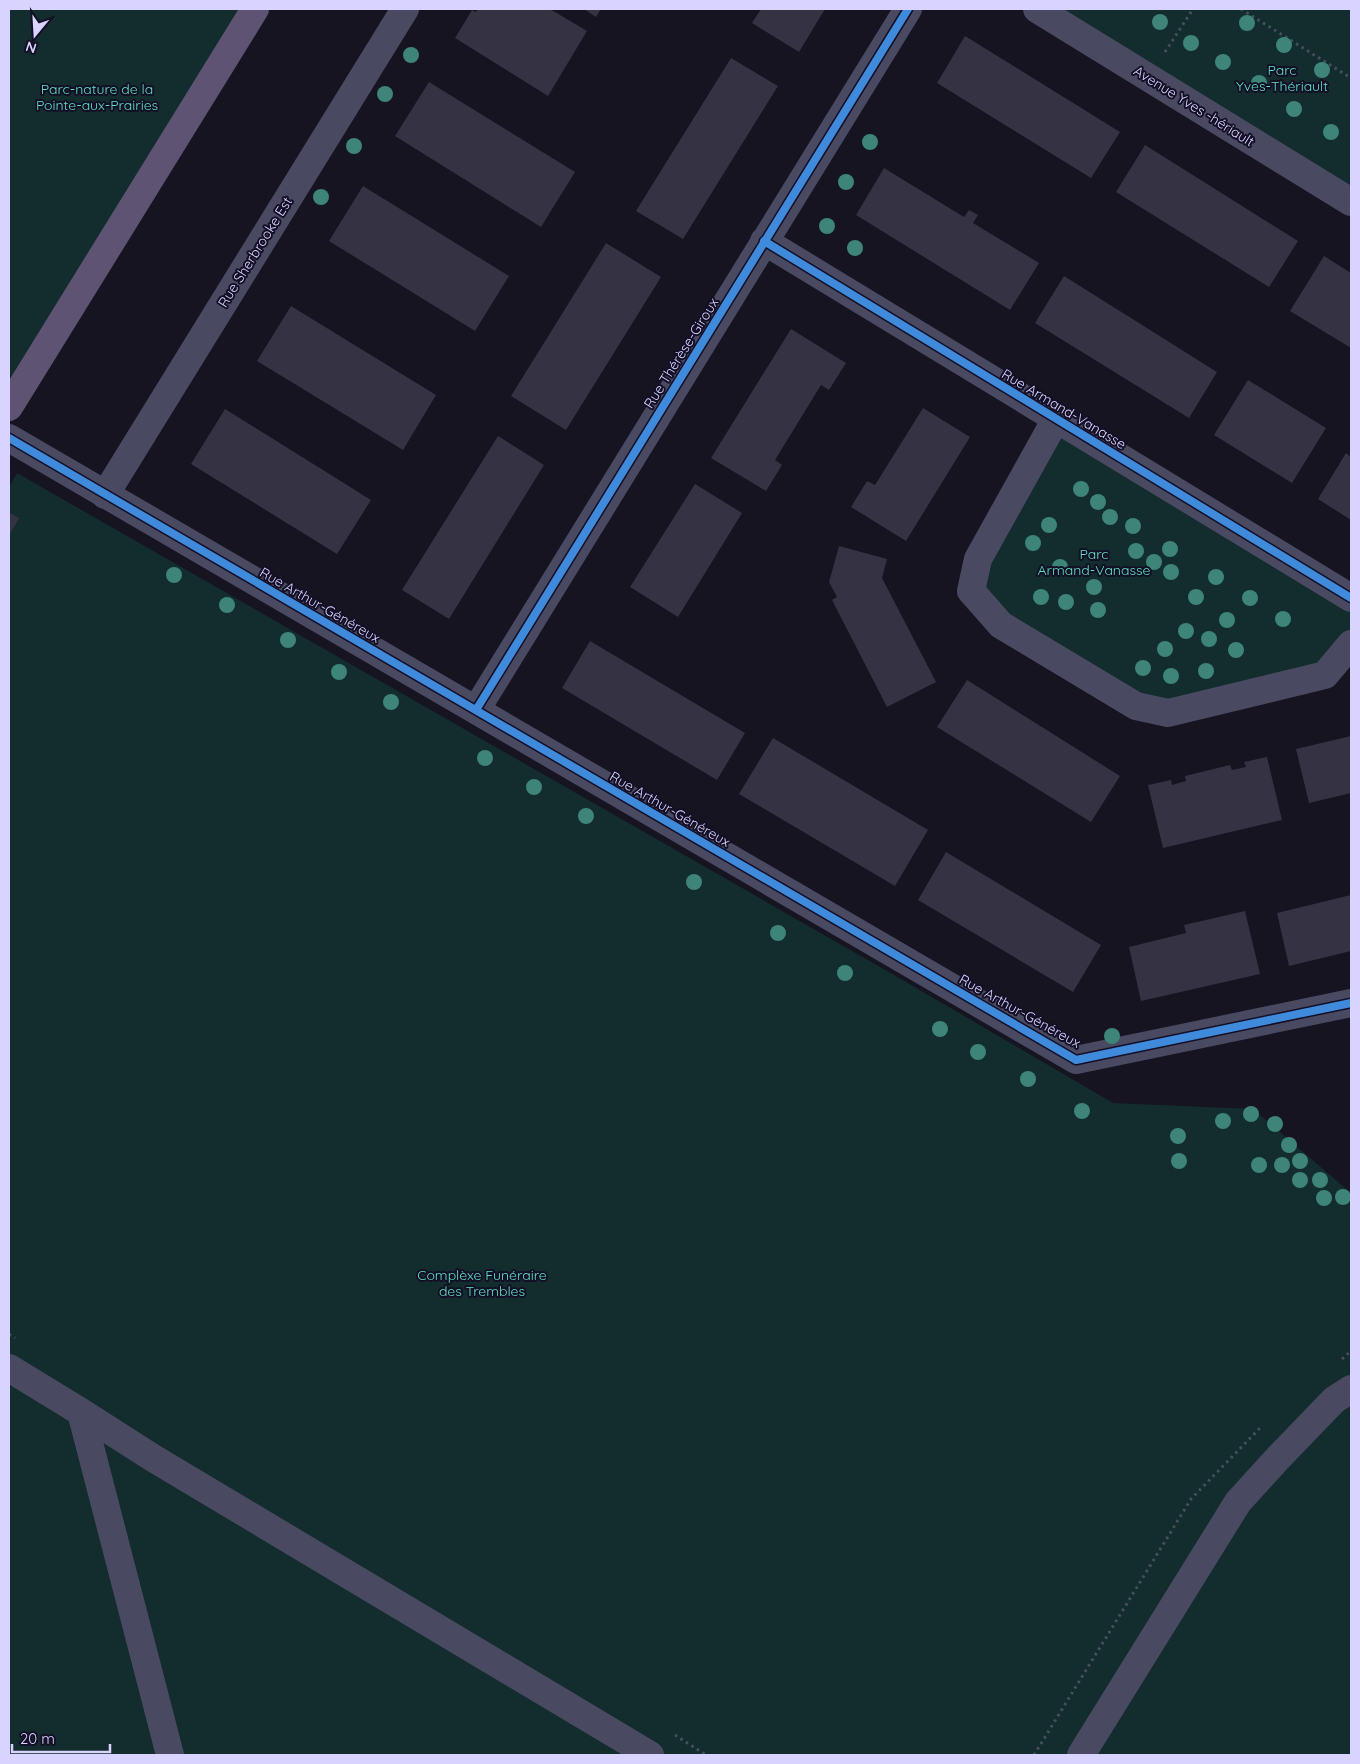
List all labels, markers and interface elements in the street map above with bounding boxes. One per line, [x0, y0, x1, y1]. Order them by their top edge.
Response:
north arrow [10, 10, 60, 60]
text: N [23, 37, 39, 58]
park label: Parc Yves-Thériault [1236, 61, 1328, 95]
street label: Avenue Yves -hériault [1130, 62, 1258, 151]
park label: Parc-nature de la Pointe-aux-Prairies [36, 80, 158, 114]
street label: Rue Sherbrooke Est [214, 193, 296, 311]
street label: Rue Thérèse-Giroux [640, 294, 722, 412]
street label: Rue Armand-Vanasse [999, 365, 1130, 453]
park label: Parc Armand-Vanasse [1038, 545, 1151, 579]
street label: Rue Arthur-Généreux [256, 563, 384, 647]
street label: Rue Arthur-Généreux [606, 767, 734, 851]
street label: Rue Arthur-Généreux [956, 970, 1084, 1052]
park label: Complèxe Funéraire des Trembles [417, 1266, 547, 1300]
scale bar [12, 1722, 110, 1754]
text: 20 m [20, 1729, 55, 1748]

